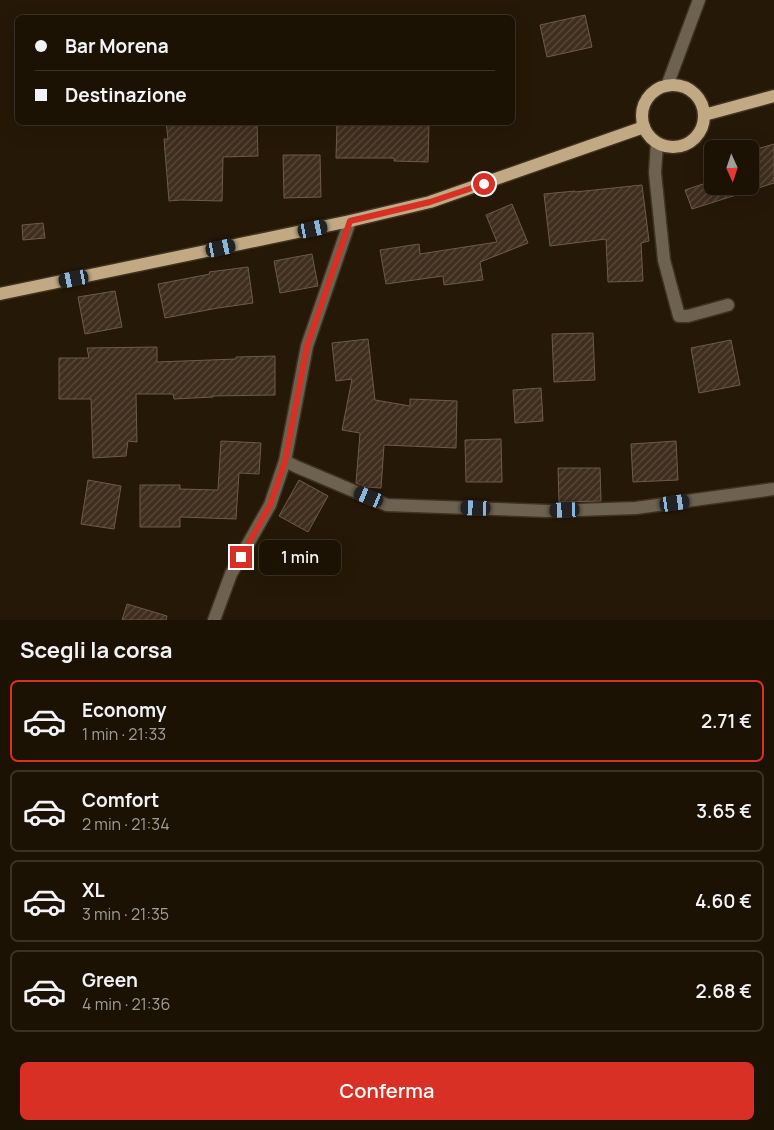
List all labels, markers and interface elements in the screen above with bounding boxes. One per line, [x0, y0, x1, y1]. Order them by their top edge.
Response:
text: Bar Morena [65, 33, 169, 59]
text: Destinazione [65, 82, 187, 108]
north arrow [704, 140, 759, 195]
map controls [704, 140, 759, 195]
route start [473, 173, 495, 195]
car [296, 219, 329, 239]
car [204, 238, 237, 258]
car [57, 269, 90, 289]
car [352, 484, 385, 510]
car [659, 493, 690, 513]
car [460, 500, 491, 516]
car [549, 502, 580, 518]
callout: 1 min [258, 540, 341, 574]
route end [230, 546, 252, 568]
text: 1 min [281, 546, 319, 568]
text: Scegli la corsa [20, 635, 172, 665]
text: Economy [82, 697, 166, 723]
icon: car [22, 699, 67, 744]
text: 2.71 € [701, 708, 752, 734]
text: 1 min · 21:33 [82, 723, 166, 745]
text: Comfort [82, 787, 159, 813]
icon: car [22, 789, 67, 834]
text: 3.65 € [696, 798, 752, 824]
text: 2 min · 21:34 [82, 813, 170, 835]
text: XL [82, 877, 105, 903]
icon: car [22, 879, 67, 924]
text: 4.60 € [695, 888, 752, 914]
text: 3 min · 21:35 [82, 903, 169, 925]
text: Green [82, 967, 138, 993]
icon: car [22, 969, 67, 1014]
text: 2.68 € [696, 978, 752, 1004]
text: 4 min · 21:36 [82, 993, 170, 1015]
button: Conferma [20, 1062, 754, 1120]

